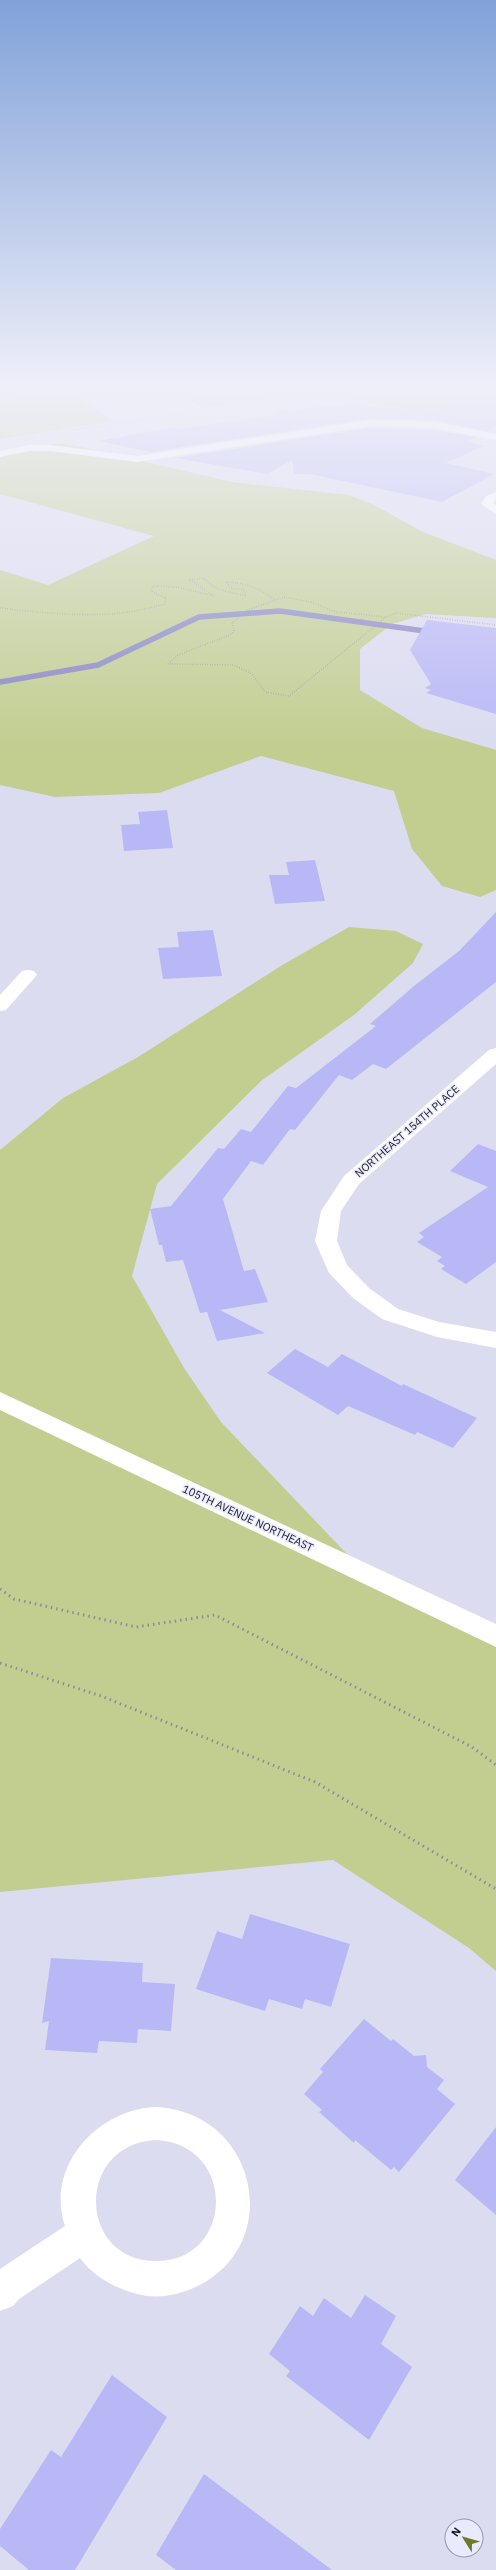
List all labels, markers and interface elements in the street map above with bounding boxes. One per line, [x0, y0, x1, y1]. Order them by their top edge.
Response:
street label: NORTHEAST 154TH PLACE [352, 1082, 462, 1180]
street label: 105TH AVENUE NORTHEAST [180, 1481, 316, 1555]
north arrow [444, 2518, 484, 2558]
text: N [448, 2525, 464, 2539]

